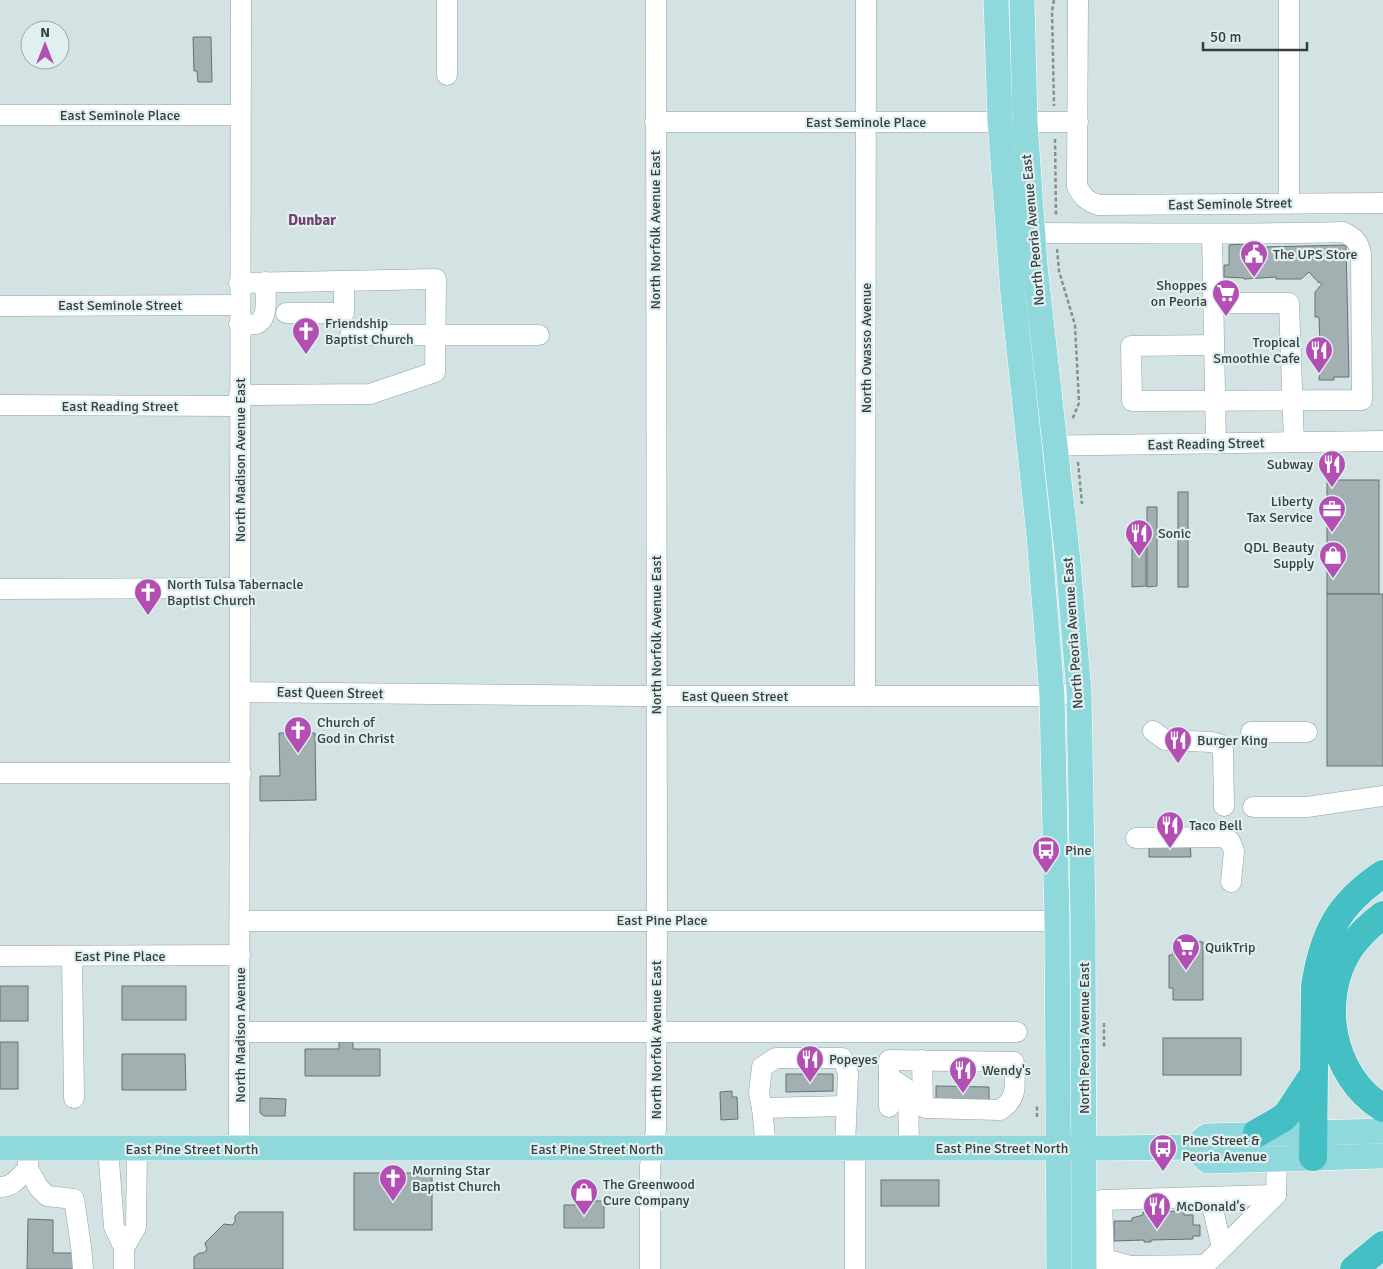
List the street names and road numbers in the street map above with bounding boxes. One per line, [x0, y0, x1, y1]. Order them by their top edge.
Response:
street label: East Seminole Place [60, 107, 180, 124]
street label: East Seminole Place [806, 114, 926, 131]
street label: North Norfolk Avenue East [647, 150, 664, 310]
street label: North Peoria Avenue East [1018, 154, 1048, 306]
street label: East Seminole Street [1168, 194, 1292, 214]
street label: North Owasso Avenue [858, 283, 875, 413]
street label: East Seminole Street [58, 297, 182, 314]
street label: North Madison Avenue East [232, 378, 249, 542]
street label: East Reading Street [61, 398, 179, 415]
street label: East Reading Street [1147, 434, 1265, 454]
street label: North Norfolk Avenue East [648, 555, 665, 715]
street label: North Peoria Avenue East [1059, 557, 1087, 709]
street label: East Queen Street [276, 684, 384, 702]
street label: East Queen Street [682, 688, 789, 705]
street label: East Pine Place [616, 912, 708, 929]
street label: East Pine Place [74, 948, 166, 965]
street label: North Norfolk Avenue East [648, 960, 665, 1120]
street label: North Peoria Avenue East [1076, 962, 1093, 1114]
street label: North Madison Avenue [232, 967, 249, 1103]
street label: East Pine Street North [936, 1140, 1068, 1157]
street label: East Pine Street North [126, 1141, 258, 1158]
street label: East Pine Street North [531, 1141, 663, 1158]

